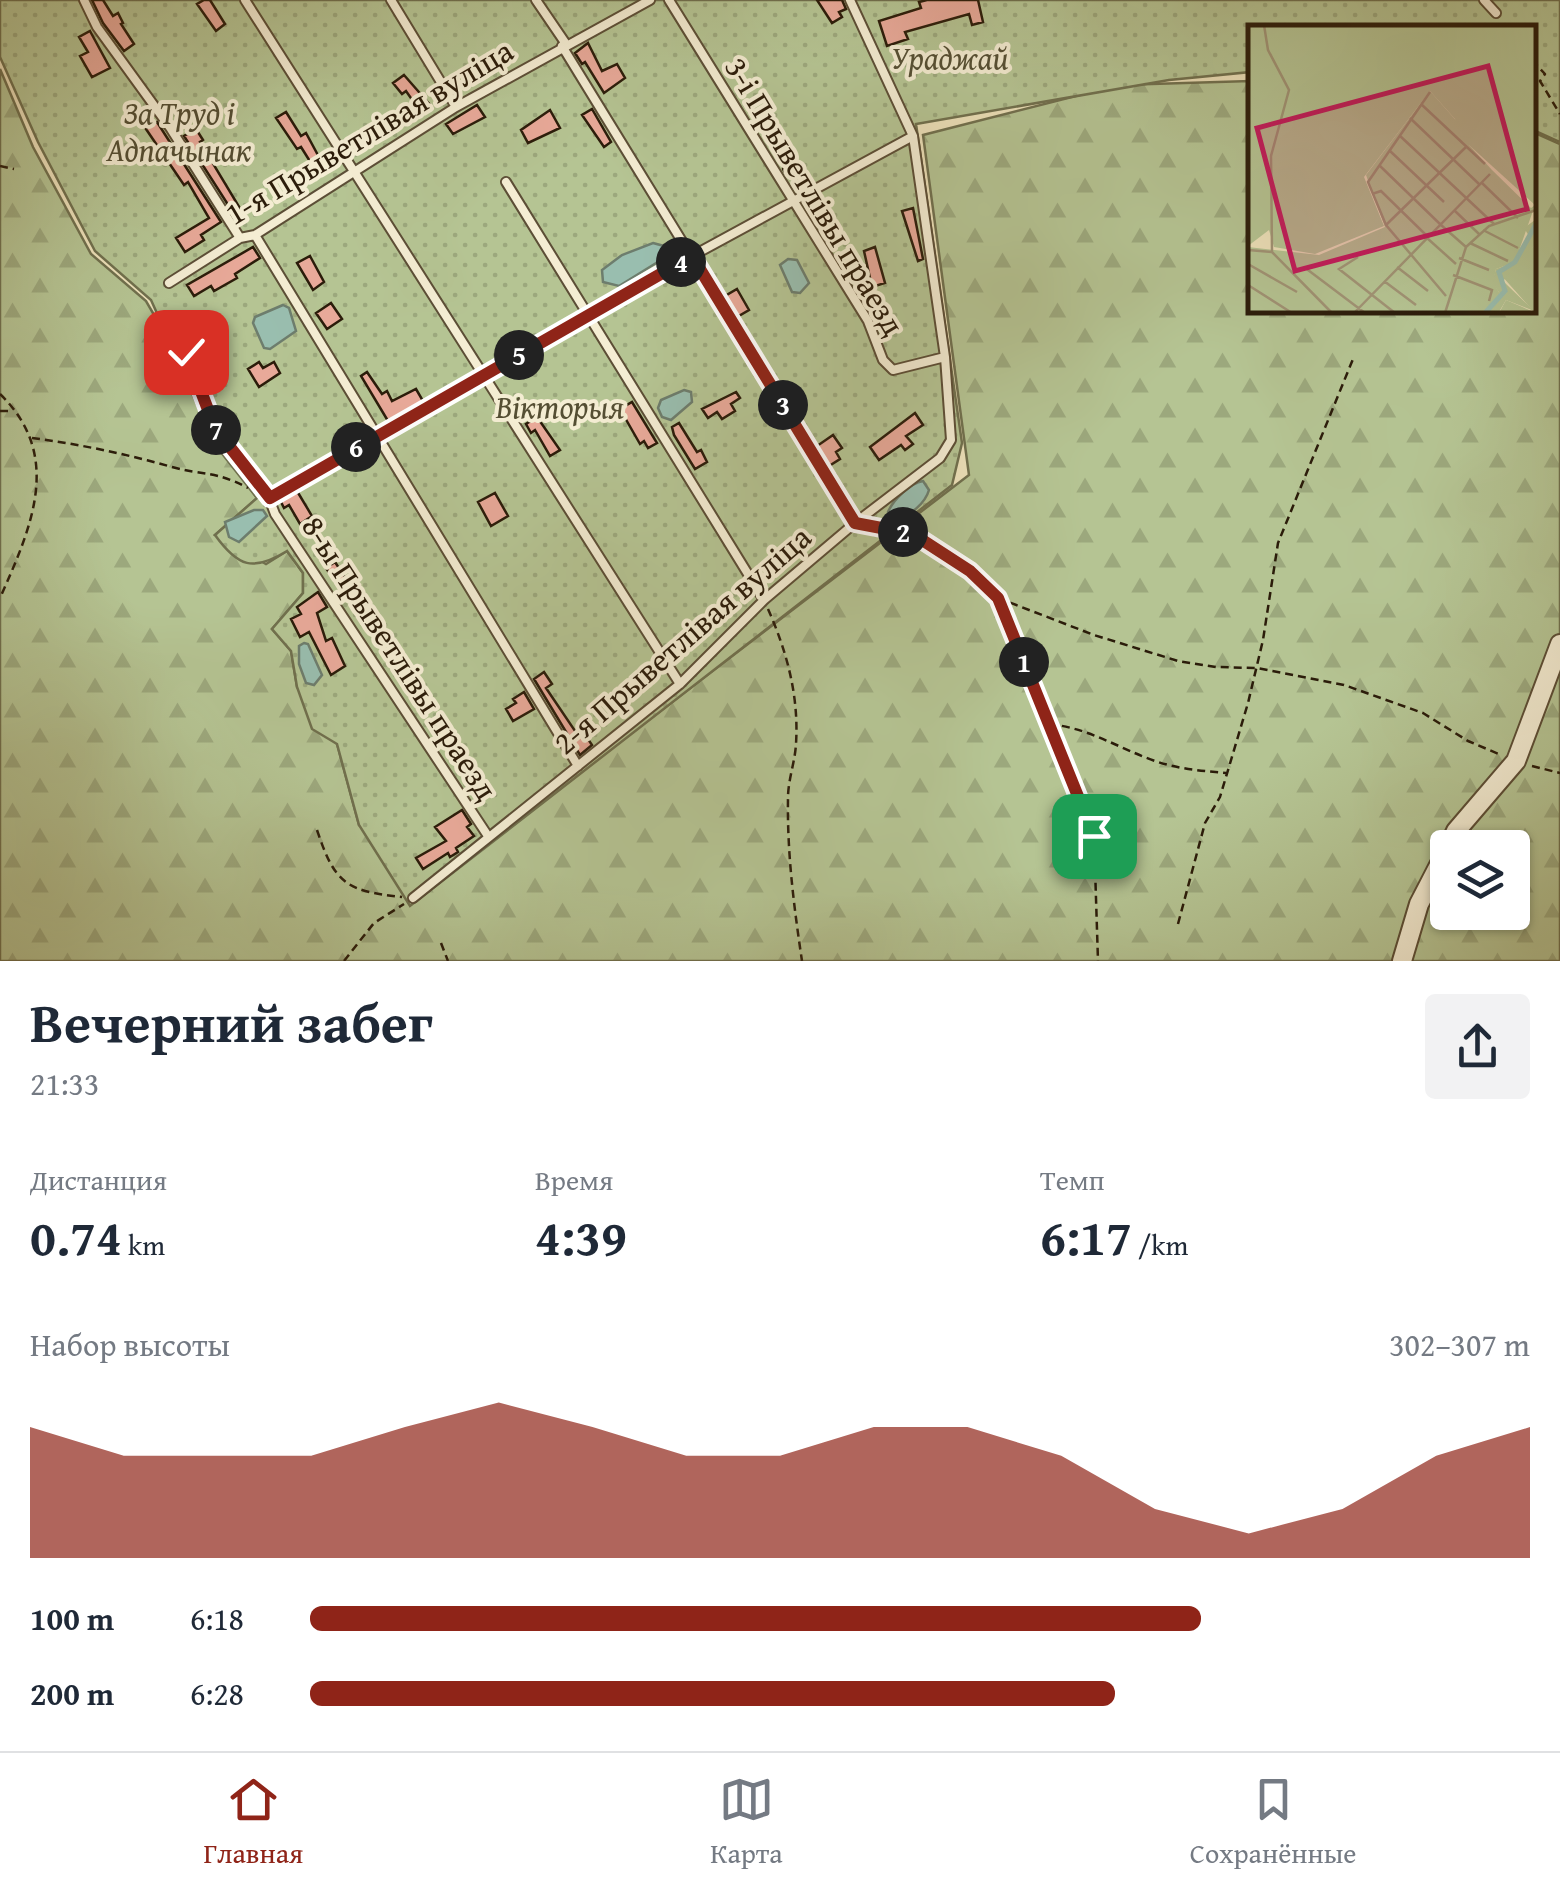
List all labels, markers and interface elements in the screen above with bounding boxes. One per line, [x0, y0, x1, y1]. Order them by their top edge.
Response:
inset map [1248, 25, 1535, 312]
street label: 1-я Прыветлівая вуліца [216, 26, 522, 236]
park label: Ураджай [891, 34, 1009, 81]
street label: 3-і Прыветлівы праезд [714, 48, 917, 344]
park label: За Труд і Адпачынак [105, 89, 252, 173]
pin: 4 [656, 237, 706, 287]
text: 4 [674, 241, 688, 282]
pin [144, 310, 229, 395]
icon: check [159, 325, 214, 380]
pin: 5 [494, 330, 544, 380]
text: 5 [512, 334, 526, 375]
pin: 3 [758, 380, 808, 430]
park label: Вікторыя [495, 383, 625, 430]
text: 3 [776, 384, 790, 425]
pin: 7 [191, 405, 241, 455]
text: 7 [209, 409, 223, 450]
pin: 6 [331, 422, 381, 472]
text: 6 [349, 426, 363, 467]
street label: 8-ы Прыветлівы праезд [291, 506, 510, 809]
pin: 2 [878, 507, 928, 557]
text: 2 [896, 511, 910, 552]
street label: 2-я Прыветлівая вуліца [542, 514, 822, 765]
pin: 1 [999, 637, 1049, 687]
text: 1 [1017, 641, 1031, 682]
pin [1052, 794, 1137, 879]
icon: arrive [1067, 809, 1122, 864]
map controls [1430, 830, 1530, 930]
button: layers [1430, 830, 1530, 930]
text: Вечерний забег [30, 982, 433, 1062]
button: share [1425, 994, 1530, 1099]
text: 21:33 [30, 1060, 99, 1107]
text: Дистанция [30, 1159, 167, 1200]
text: Время [535, 1159, 613, 1200]
text: Темп [1040, 1159, 1105, 1200]
text: 0.74 [30, 1200, 122, 1273]
text: 4:39 [535, 1200, 627, 1273]
text: 6:17 [1040, 1200, 1132, 1273]
text: km [122, 1224, 165, 1265]
text: /km [1132, 1224, 1188, 1265]
text: Набор высоты [30, 1321, 230, 1368]
text: 302–307 m [1389, 1321, 1530, 1368]
text: 100 m [30, 1595, 114, 1642]
text: 6:18 [190, 1595, 244, 1642]
text: 200 m [30, 1670, 114, 1717]
text: 6:28 [190, 1670, 244, 1717]
tab: Главная [203, 1772, 303, 1873]
tab: Карта [710, 1772, 783, 1873]
tab: Сохранённые [1190, 1772, 1357, 1873]

